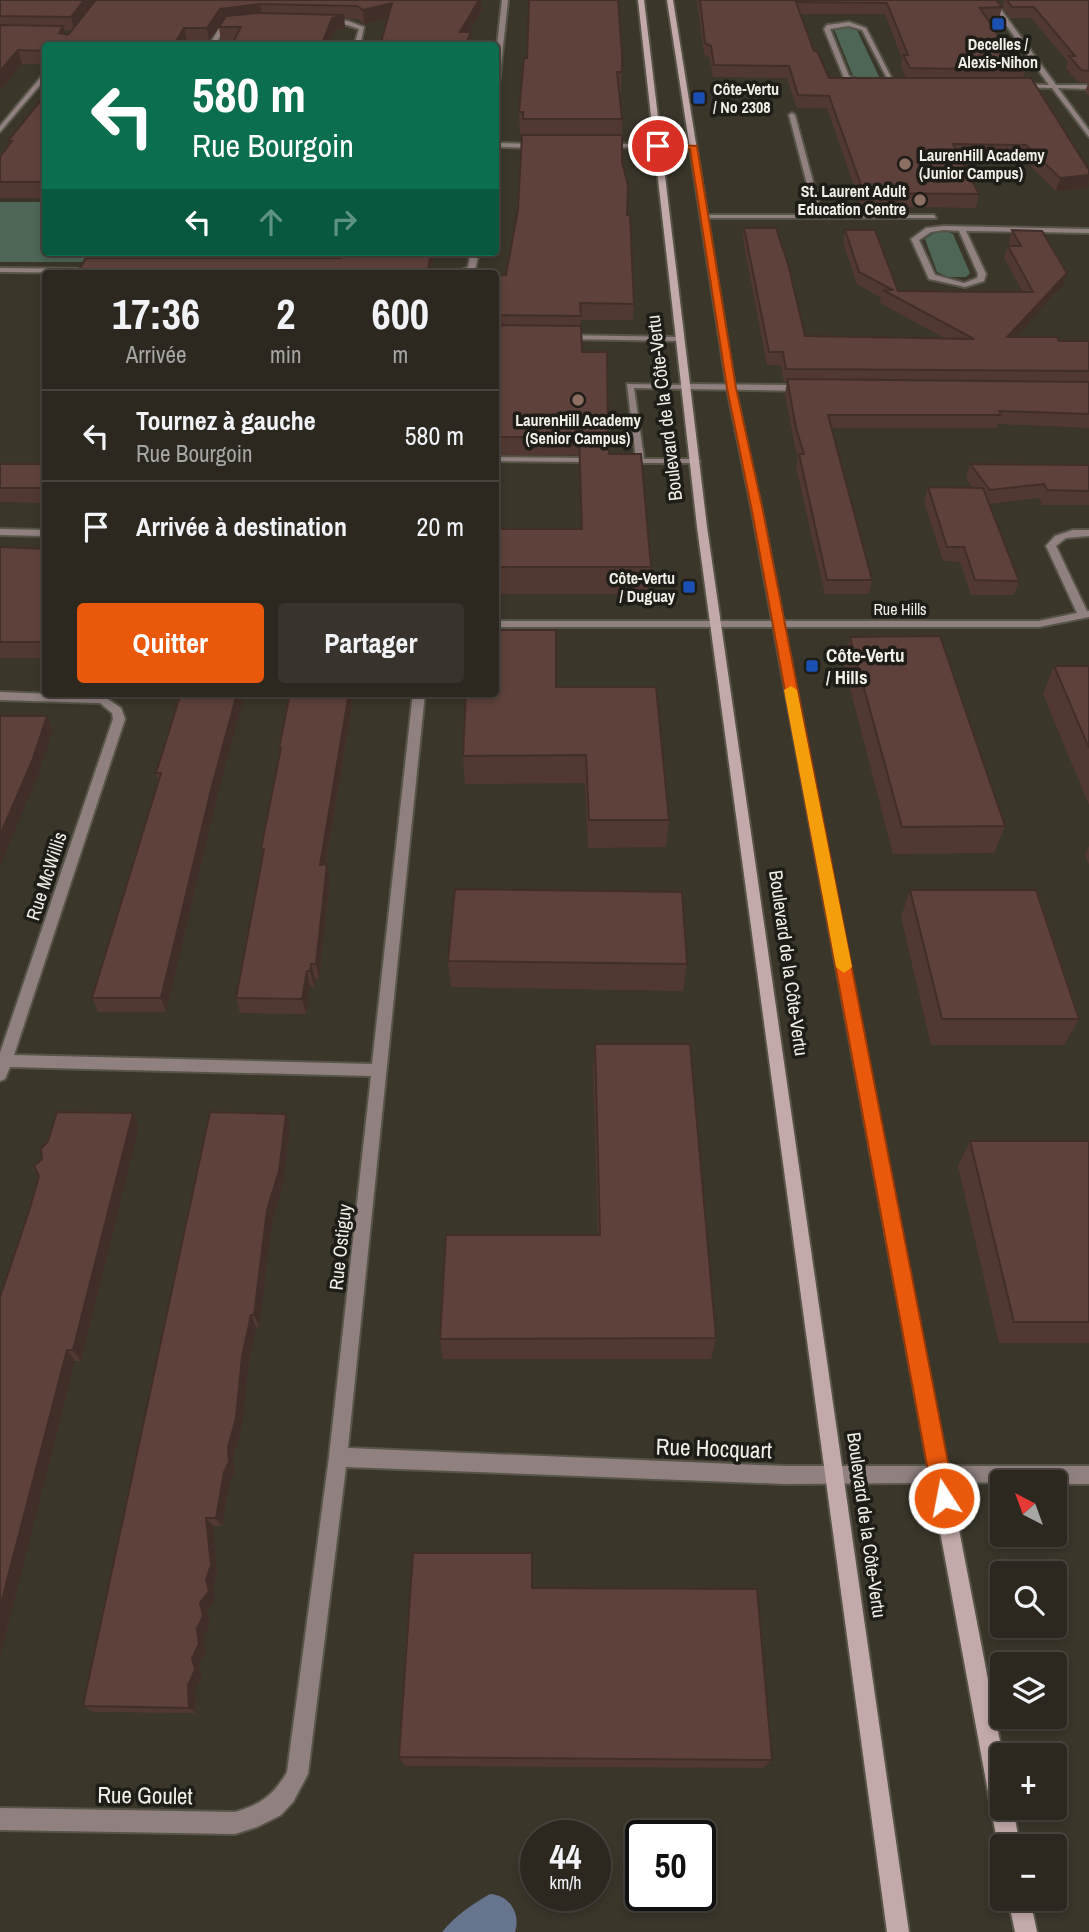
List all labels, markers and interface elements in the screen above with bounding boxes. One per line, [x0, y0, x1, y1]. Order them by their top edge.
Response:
marker: Decelles / Alexis-Nihon [990, 16, 1006, 32]
place label: Decelles / Alexis-Nihon [958, 33, 1038, 73]
text: 580 m [192, 61, 306, 127]
icon: left [77, 70, 168, 161]
place label: Côte-Vertu / No 2308 [713, 78, 779, 118]
marker: Côte-Vertu / No 2308 [691, 90, 707, 106]
pin [628, 116, 688, 176]
text: Rue Bourgoin [192, 124, 354, 167]
icon: arrive [639, 127, 677, 165]
place label: LaurenHill Academy (Junior Campus) [919, 144, 1045, 184]
marker: LaurenHill Academy (Junior Campus) [897, 156, 913, 172]
place label: St. Laurent Adult Education Centre [797, 180, 907, 220]
marker: St. Laurent Adult Education Centre [912, 192, 928, 208]
icon: left [179, 203, 217, 241]
icon: ahead [252, 203, 290, 241]
icon: right [325, 203, 363, 241]
text: 17:36 [112, 286, 200, 342]
text: 2 [276, 286, 295, 342]
text: 600 [372, 286, 429, 342]
street label: Boulevard de la Côte-Vertu [640, 314, 688, 502]
text: Arrivée [126, 339, 186, 370]
text: min [270, 339, 302, 370]
text: m [392, 339, 408, 370]
marker: LaurenHill Academy (Senior Campus) [570, 392, 586, 408]
text: Tournez à gauche [136, 403, 316, 438]
place label: LaurenHill Academy (Senior Campus) [515, 409, 642, 449]
icon: left [77, 417, 115, 455]
text: 580 m [405, 418, 464, 453]
text: Rue Bourgoin [136, 438, 252, 469]
icon: arrive [77, 508, 115, 546]
text: Arrivée à destination [136, 509, 347, 544]
text: 20 m [417, 509, 464, 544]
place label: Côte-Vertu / Duguay [609, 567, 676, 607]
marker: Côte-Vertu / Duguay [681, 579, 697, 595]
street label: Rue Hills [873, 598, 927, 620]
button: Quitter [77, 603, 264, 683]
button: Partager [278, 603, 464, 683]
place label: Côte-Vertu / Hills [826, 642, 905, 690]
marker: Côte-Vertu / Hills [804, 658, 820, 674]
street label: Rue McWillis [19, 828, 73, 924]
street label: Boulevard de la Côte-Vertu [763, 869, 815, 1057]
street label: Rue Ostiguy [323, 1202, 357, 1291]
street label: Rue Hocquart [655, 1430, 773, 1466]
street label: Boulevard de la Côte-Vertu [841, 1431, 893, 1619]
position arrow [907, 1461, 981, 1535]
north arrow [990, 1470, 1068, 1547]
map controls [990, 1470, 1067, 1911]
button: search [990, 1561, 1067, 1638]
button: layers [990, 1652, 1067, 1729]
button: + [990, 1743, 1067, 1820]
street label: Rue Goulet [97, 1779, 193, 1811]
speed limit sign: 50 [625, 1820, 716, 1911]
text: 44 [550, 1833, 581, 1880]
button: − [990, 1834, 1067, 1911]
text: km/h [550, 1870, 582, 1895]

